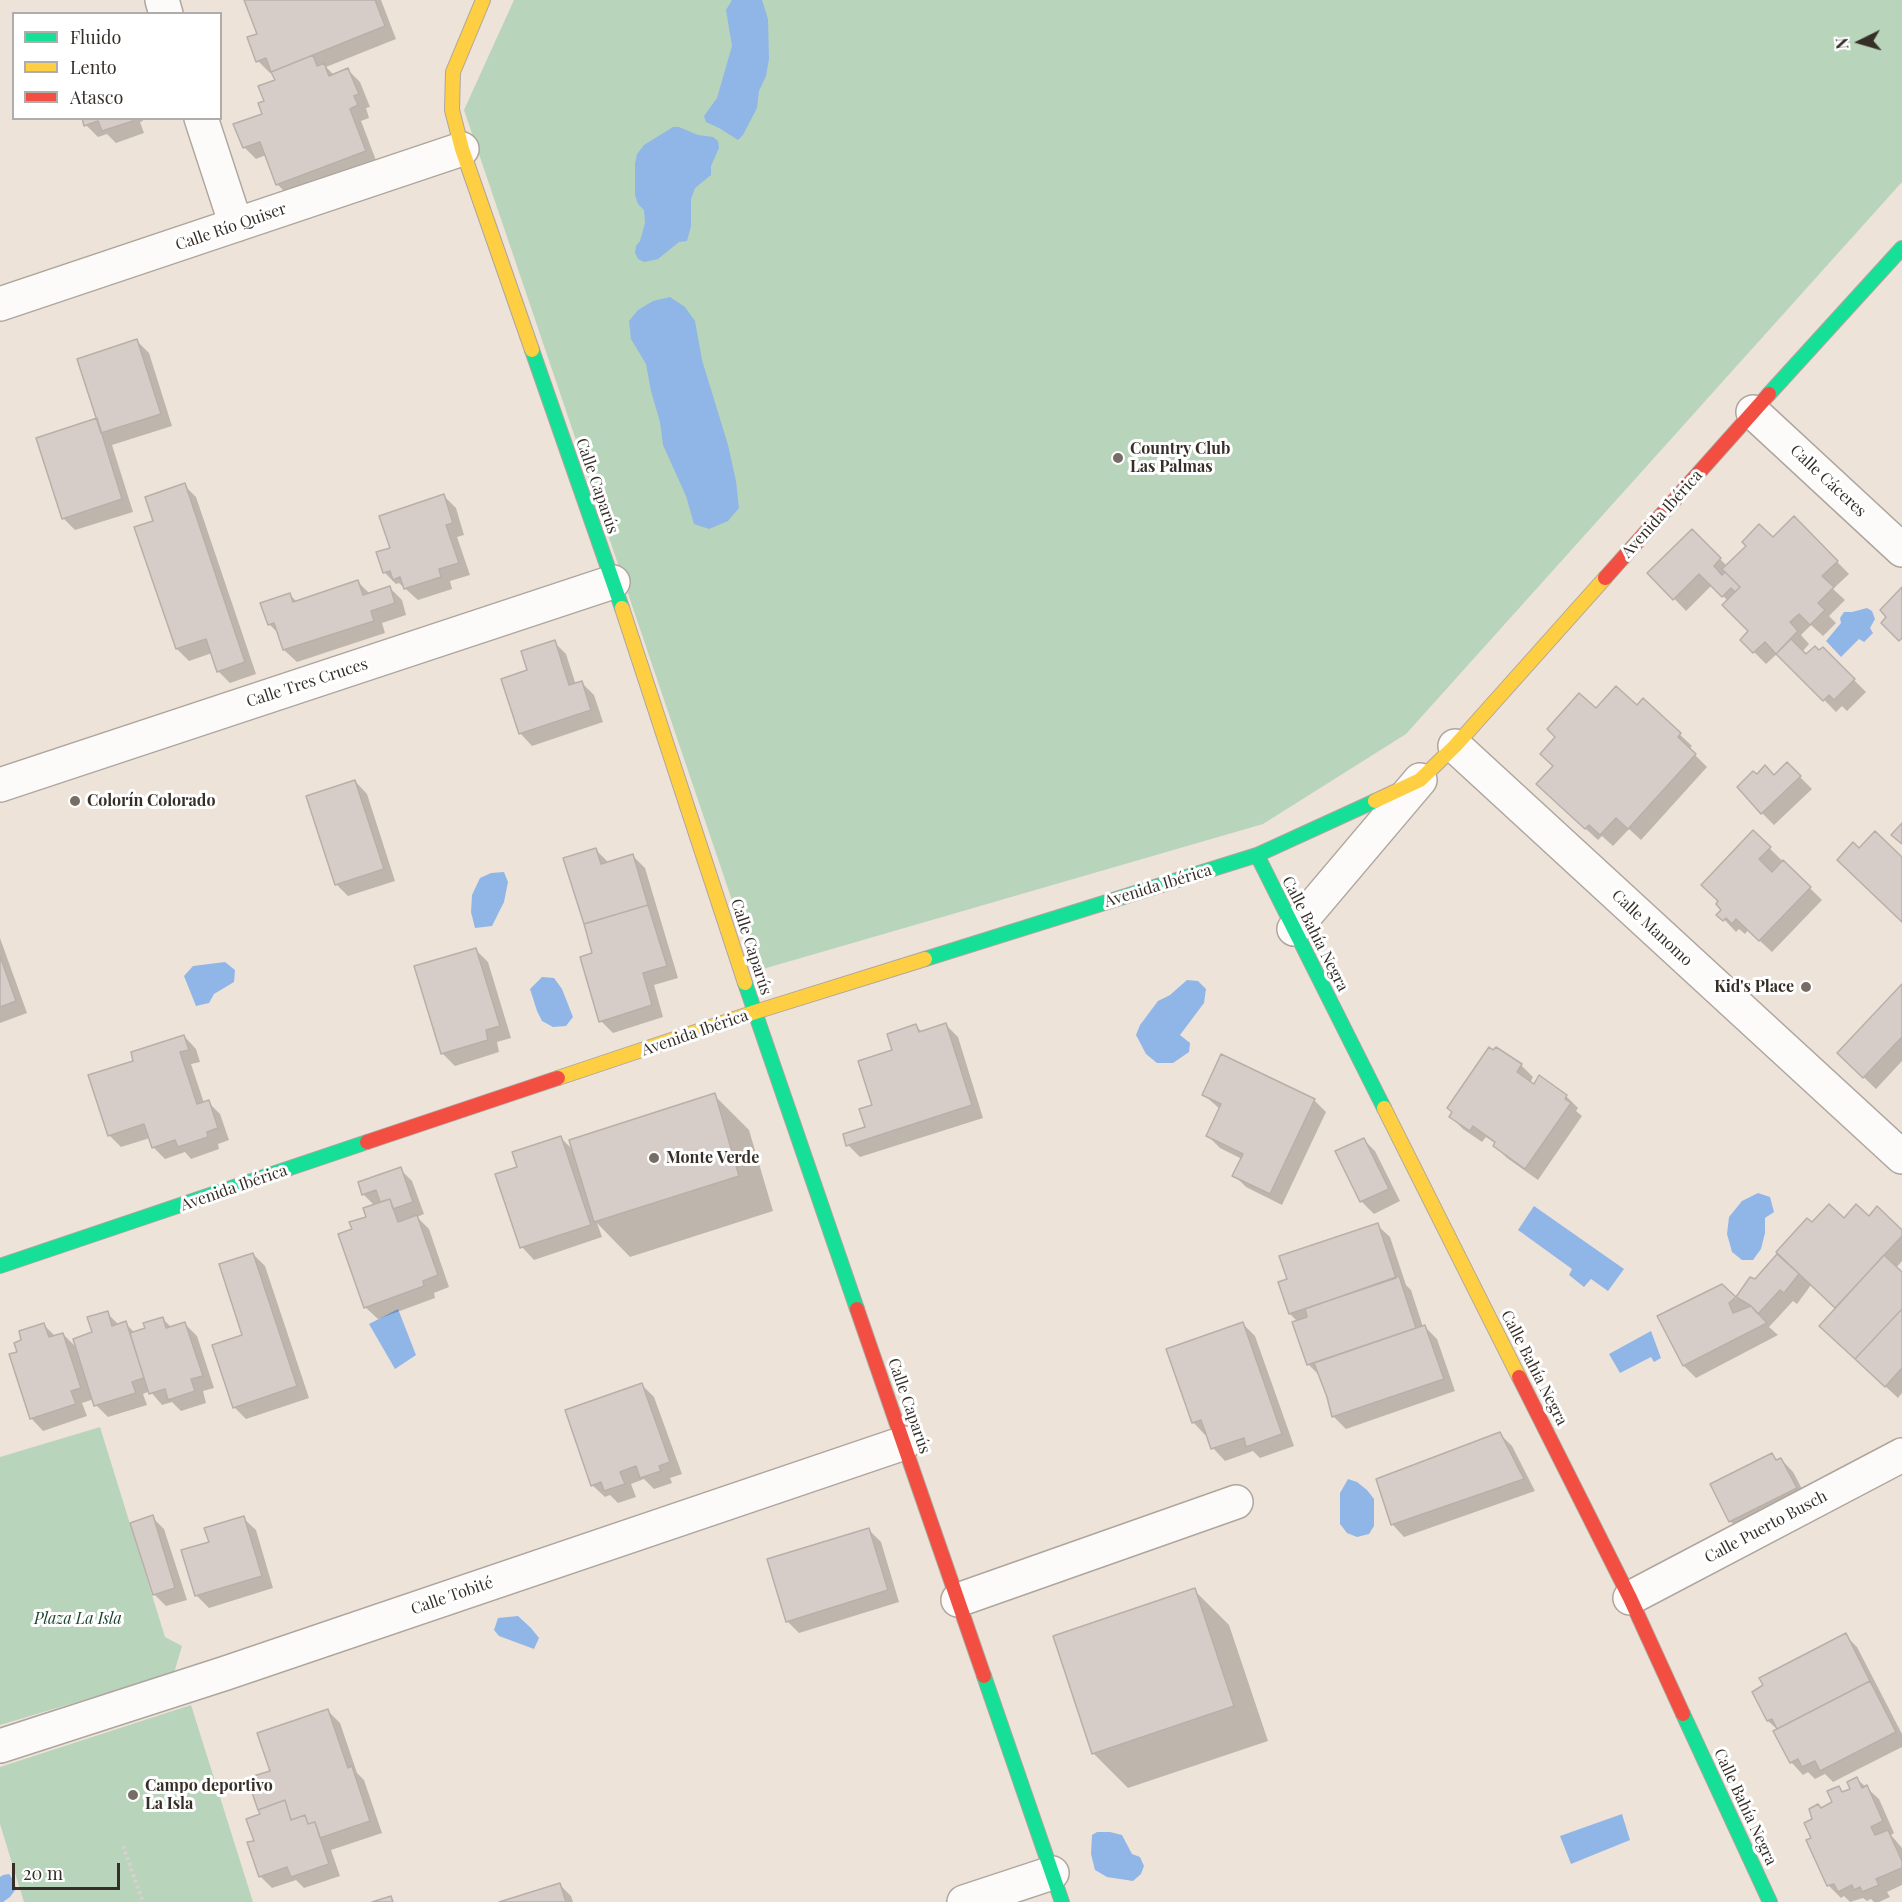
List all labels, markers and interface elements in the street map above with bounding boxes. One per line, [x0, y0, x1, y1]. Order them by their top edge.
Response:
legend [12, 12, 222, 120]
north arrow [1830, 12, 1890, 72]
text: Fluido [70, 25, 121, 49]
text: N [1831, 37, 1853, 50]
text: Lento [70, 55, 117, 79]
text: Atasco [70, 85, 123, 109]
street label: Calle Río Quiser [173, 199, 289, 255]
street label: Calle Caparús [572, 436, 622, 536]
place label: Country Club Las Palmas [1130, 439, 1230, 477]
street label: Calle Cáceres [1786, 441, 1870, 521]
marker: Country Club Las Palmas [1111, 451, 1125, 465]
street label: Avenida Ibérica [1618, 466, 1706, 562]
street label: Calle Tres Cruces [244, 654, 370, 712]
place label: Colorín Colorado [87, 791, 215, 811]
marker: Colorín Colorado [68, 794, 82, 808]
street label: Avenida Ibérica [1102, 861, 1214, 911]
street label: Calle Bahía Negra [1278, 873, 1352, 995]
street label: Calle Manomo [1608, 886, 1696, 970]
street label: Calle Caparús [726, 897, 776, 997]
place label: Kid's Place [1714, 977, 1794, 997]
marker: Kid's Place [1799, 980, 1813, 994]
street label: Avenida Ibérica [639, 1006, 751, 1060]
place label: Monte Verde [666, 1148, 759, 1168]
marker: Monte Verde [647, 1151, 661, 1165]
street label: Avenida Ibérica [178, 1161, 290, 1215]
street label: Calle Bahía Negra [1497, 1307, 1571, 1429]
street label: Calle Caparús [884, 1356, 934, 1456]
street label: Calle Puerto Busch [1701, 1487, 1831, 1567]
street label: Calle Tobité [408, 1573, 496, 1619]
park label: Plaza La Isla [34, 1609, 122, 1629]
street label: Calle Bahía Negra [1710, 1746, 1780, 1868]
place label: Campo deportivo La Isla [145, 1776, 273, 1814]
marker: Campo deportivo La Isla [126, 1788, 140, 1802]
scale bar [15, 1851, 123, 1889]
text: 20 m [23, 1861, 63, 1885]

